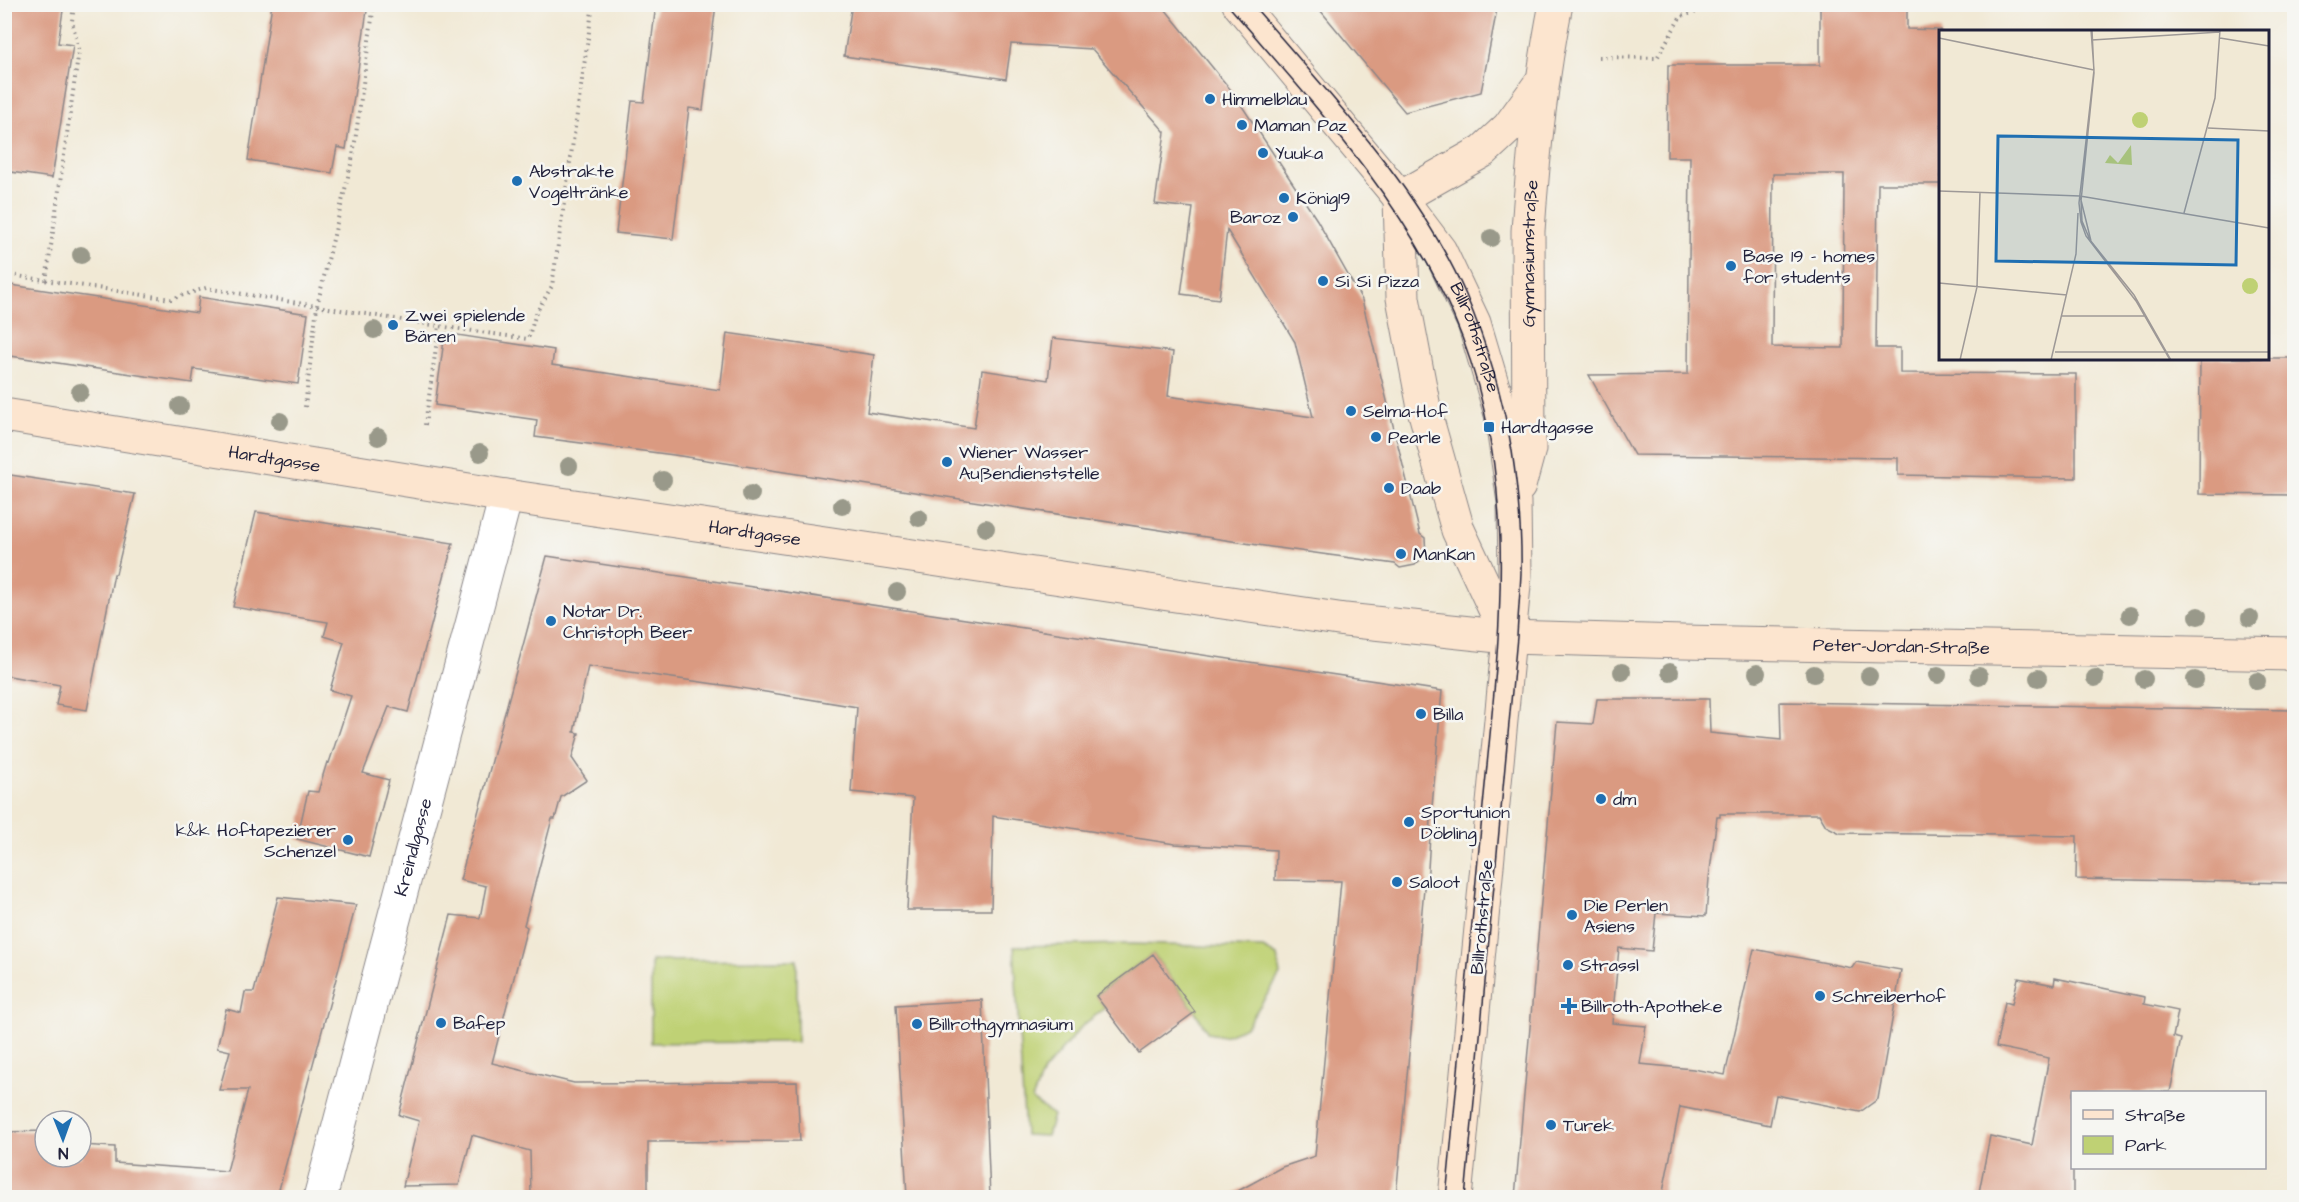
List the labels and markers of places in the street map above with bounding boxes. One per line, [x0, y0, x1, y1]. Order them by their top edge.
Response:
place label: Himmelblau [1222, 87, 1307, 112]
marker: Himmelblau [1203, 92, 1217, 106]
place label: Maman Paz [1254, 113, 1347, 138]
marker: Maman Paz [1235, 118, 1249, 132]
place label: Yuuka [1275, 141, 1323, 166]
marker: Yuuka [1256, 146, 1270, 160]
place label: Abstrakte Vogeltränke [529, 159, 629, 206]
marker: Abstrakte Vogeltränke [510, 174, 524, 188]
place label: König19 [1296, 186, 1351, 212]
marker: König19 [1277, 191, 1291, 205]
place label: Baroz [1230, 205, 1281, 230]
marker: Baroz [1286, 210, 1300, 224]
place label: Base 19 - homes for students [1743, 244, 1875, 290]
marker: Base 19 - homes for students [1724, 259, 1738, 273]
place label: Si Si Pizza [1335, 269, 1419, 294]
marker: Si Si Pizza [1316, 274, 1330, 288]
place label: Zwei spielende Bären [405, 303, 526, 349]
marker: Zwei spielende Bären [386, 318, 400, 332]
place label: Selma-Hof [1363, 399, 1448, 424]
marker: Selma-Hof [1344, 404, 1358, 418]
place label: Hardtgasse [1501, 415, 1594, 441]
marker: Hardtgasse [1482, 420, 1496, 434]
place label: Pearle [1388, 425, 1441, 450]
marker: Pearle [1369, 430, 1383, 444]
place label: Wiener Wasser Außendienststelle [959, 440, 1100, 486]
marker: Wiener Wasser Außendienststelle [940, 455, 954, 469]
place label: Daab [1401, 476, 1441, 501]
marker: Daab [1382, 481, 1396, 495]
place label: ManKan [1413, 542, 1475, 567]
marker: ManKan [1394, 547, 1408, 561]
place label: Notar Dr. Christoph Beer [563, 599, 692, 645]
marker: Notar Dr. Christoph Beer [544, 614, 558, 628]
place label: Billa [1433, 702, 1463, 727]
marker: Billa [1414, 707, 1428, 721]
place label: dm [1613, 787, 1636, 812]
marker: dm [1594, 792, 1608, 806]
place label: Sportunion Döbling [1421, 800, 1510, 847]
marker: Sportunion Döbling [1402, 815, 1416, 829]
place label: k&k Hoftapezierer Schenzel [176, 818, 336, 864]
marker: k&k Hoftapezierer Schenzel [341, 833, 355, 847]
place label: Saloot [1409, 870, 1461, 895]
marker: Saloot [1390, 875, 1404, 889]
place label: Die Perlen Asiens [1584, 893, 1668, 939]
marker: Die Perlen Asiens [1565, 908, 1579, 922]
place label: Strassl [1580, 953, 1639, 978]
marker: Strassl [1561, 958, 1575, 972]
place label: Schreiberhof [1832, 984, 1946, 1009]
marker: Schreiberhof [1813, 989, 1827, 1003]
place label: Billroth-Apotheke [1581, 994, 1723, 1019]
marker: Billroth-Apotheke [1562, 999, 1576, 1013]
place label: Bafep [453, 1011, 505, 1036]
place label: Billrothgymnasium [929, 1012, 1073, 1038]
marker: Bafep [434, 1016, 448, 1030]
marker: Billrothgymnasium [910, 1017, 924, 1031]
place label: Turek [1563, 1113, 1614, 1138]
marker: Turek [1544, 1118, 1558, 1132]

